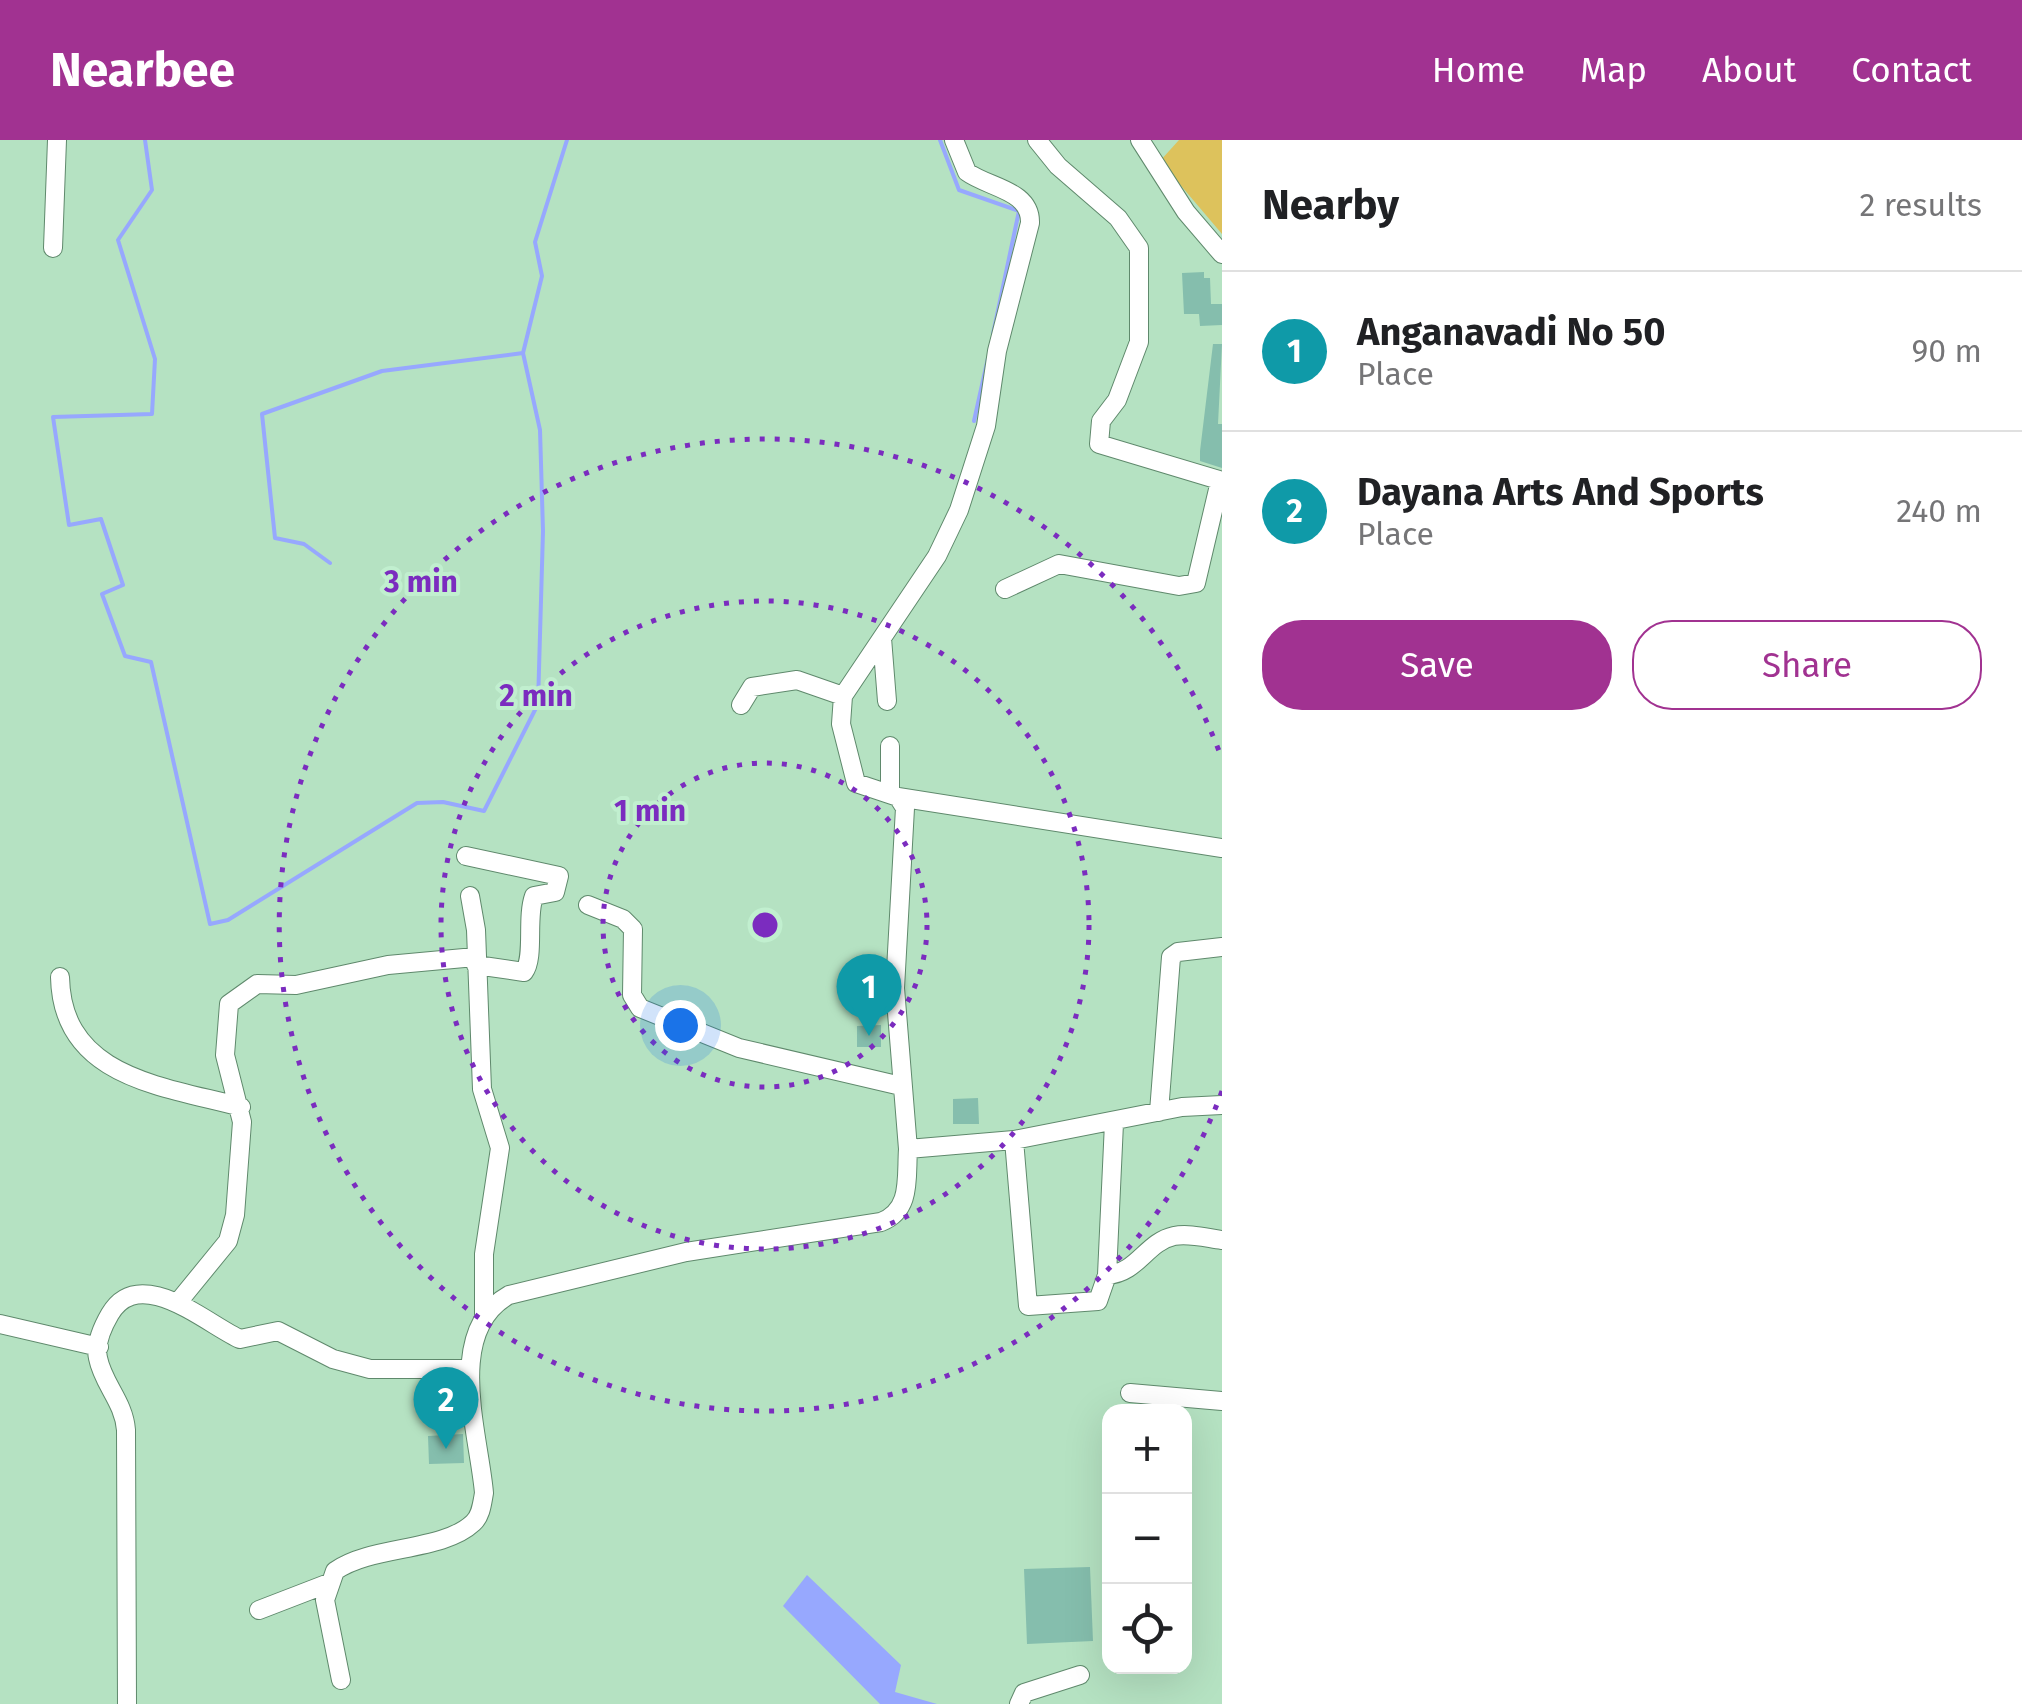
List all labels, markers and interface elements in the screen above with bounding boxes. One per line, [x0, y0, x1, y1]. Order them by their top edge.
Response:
text: Nearbee [50, 41, 235, 99]
text: Home [1432, 49, 1525, 91]
text: Map [1580, 49, 1647, 91]
text: About [1702, 49, 1796, 91]
text: Contact [1851, 49, 1972, 91]
text: Nearby [1262, 180, 1399, 230]
text: 2 results [1859, 186, 1982, 224]
text: Anganavadi No 50 [1357, 309, 1665, 355]
text: 1 [1287, 332, 1302, 370]
text: 90 m [1911, 332, 1982, 370]
text: Place [1357, 355, 1434, 393]
text: Dayana Arts And Sports [1357, 469, 1764, 515]
text: 2 [1286, 492, 1303, 530]
text: 240 m [1896, 492, 1982, 530]
text: Place [1357, 515, 1434, 553]
text: 3 min [383, 564, 458, 600]
button: Save [1262, 620, 1612, 710]
button: Share [1632, 620, 1982, 710]
text: 2 min [499, 678, 573, 714]
text: 1 min [614, 793, 686, 829]
centre of rings [747, 907, 783, 943]
pin: 1 [836, 954, 902, 1036]
your location [655, 1000, 706, 1051]
pin: 2 [414, 1366, 478, 1449]
map controls [1102, 1404, 1192, 1674]
button: + [1102, 1404, 1192, 1494]
button: − [1102, 1494, 1192, 1584]
button: locate [1102, 1584, 1192, 1674]

